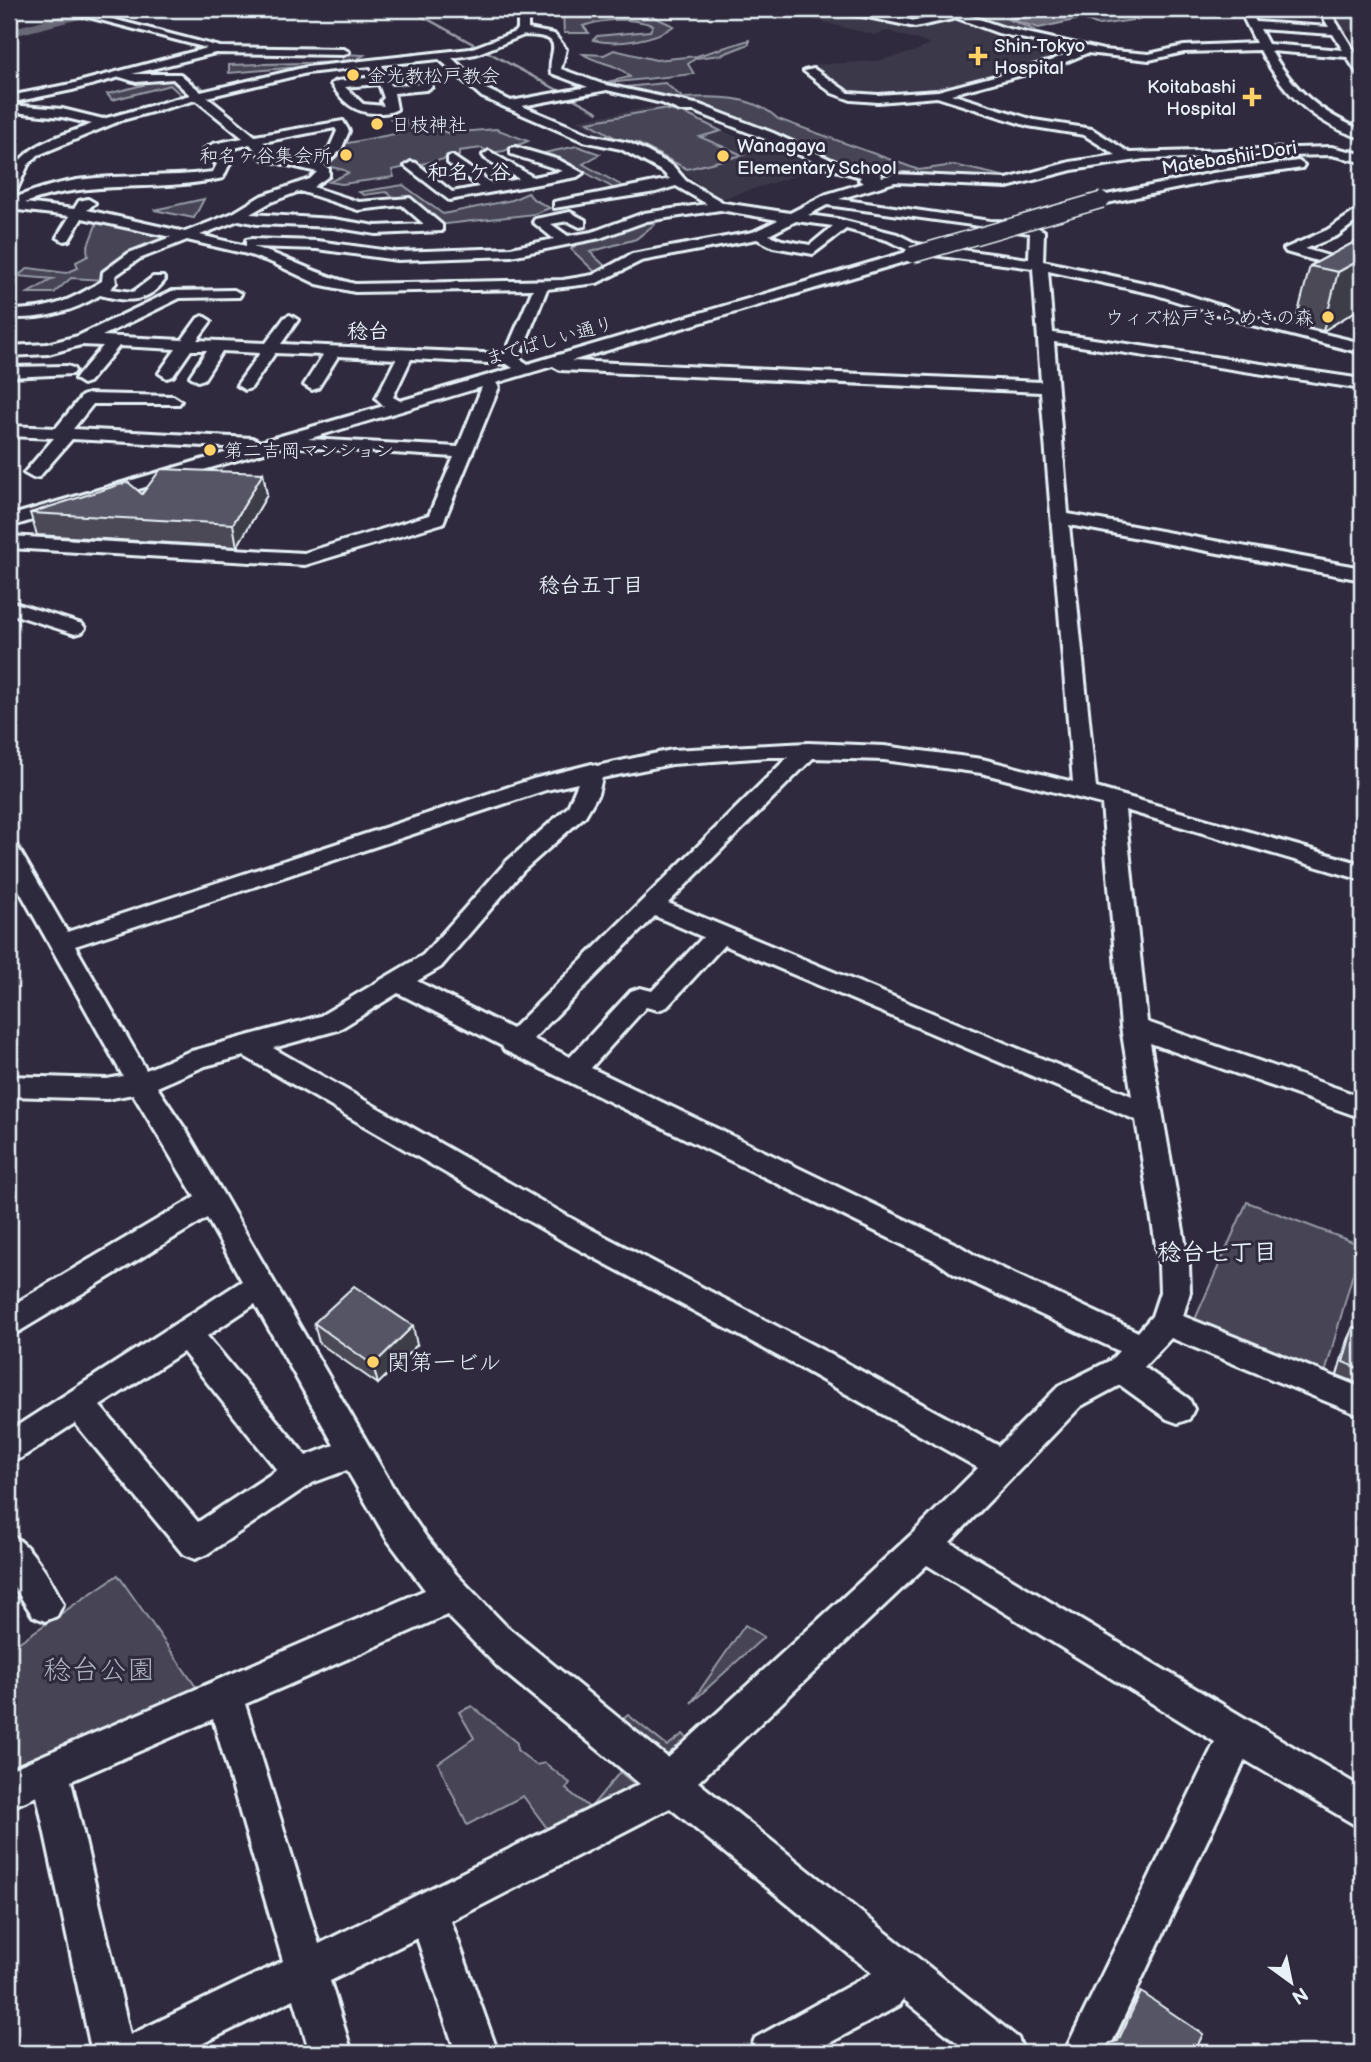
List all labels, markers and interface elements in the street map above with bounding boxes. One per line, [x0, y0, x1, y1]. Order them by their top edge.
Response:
place label: Shin-Tokyo Hospital [994, 35, 1085, 80]
marker: Shin-Tokyo Hospital [968, 46, 988, 66]
place label: 金光教松戸教会 [367, 65, 500, 88]
marker: 金光教松戸教会 [345, 67, 361, 83]
place label: Koitabashi Hospital [1147, 76, 1236, 121]
marker: Koitabashi Hospital [1242, 87, 1262, 107]
place label: 日枝神社 [391, 114, 467, 137]
marker: 日枝神社 [369, 116, 385, 132]
place label: Wanagaya Elementary School [737, 135, 896, 180]
street label: Matebashii-Dori [1160, 136, 1298, 181]
place label: 和名ヶ谷集会所 [199, 145, 332, 168]
marker: 和名ヶ谷集会所 [338, 147, 354, 163]
marker: Wanagaya Elementary School [715, 148, 731, 164]
district label: 和名ケ谷 [427, 160, 511, 185]
place label: ウィズ松戸きらめきの森 [1105, 307, 1314, 330]
marker: ウィズ松戸きらめきの森 [1320, 309, 1336, 325]
street label: までばしい通り [482, 312, 616, 371]
district label: 稔台 [347, 319, 389, 344]
place label: 第二吉岡マンション [224, 440, 394, 463]
marker: 第二吉岡マンション [202, 442, 218, 458]
district label: 稔台五丁目 [539, 573, 644, 598]
district label: 稔台七丁目 [1157, 1238, 1277, 1267]
place label: 関第一ビル [387, 1349, 502, 1377]
marker: 関第一ビル [365, 1354, 381, 1370]
park label: 稔台公園 [43, 1654, 155, 1687]
north arrow [1256, 1946, 1326, 2016]
text: N [1287, 1981, 1312, 2009]

